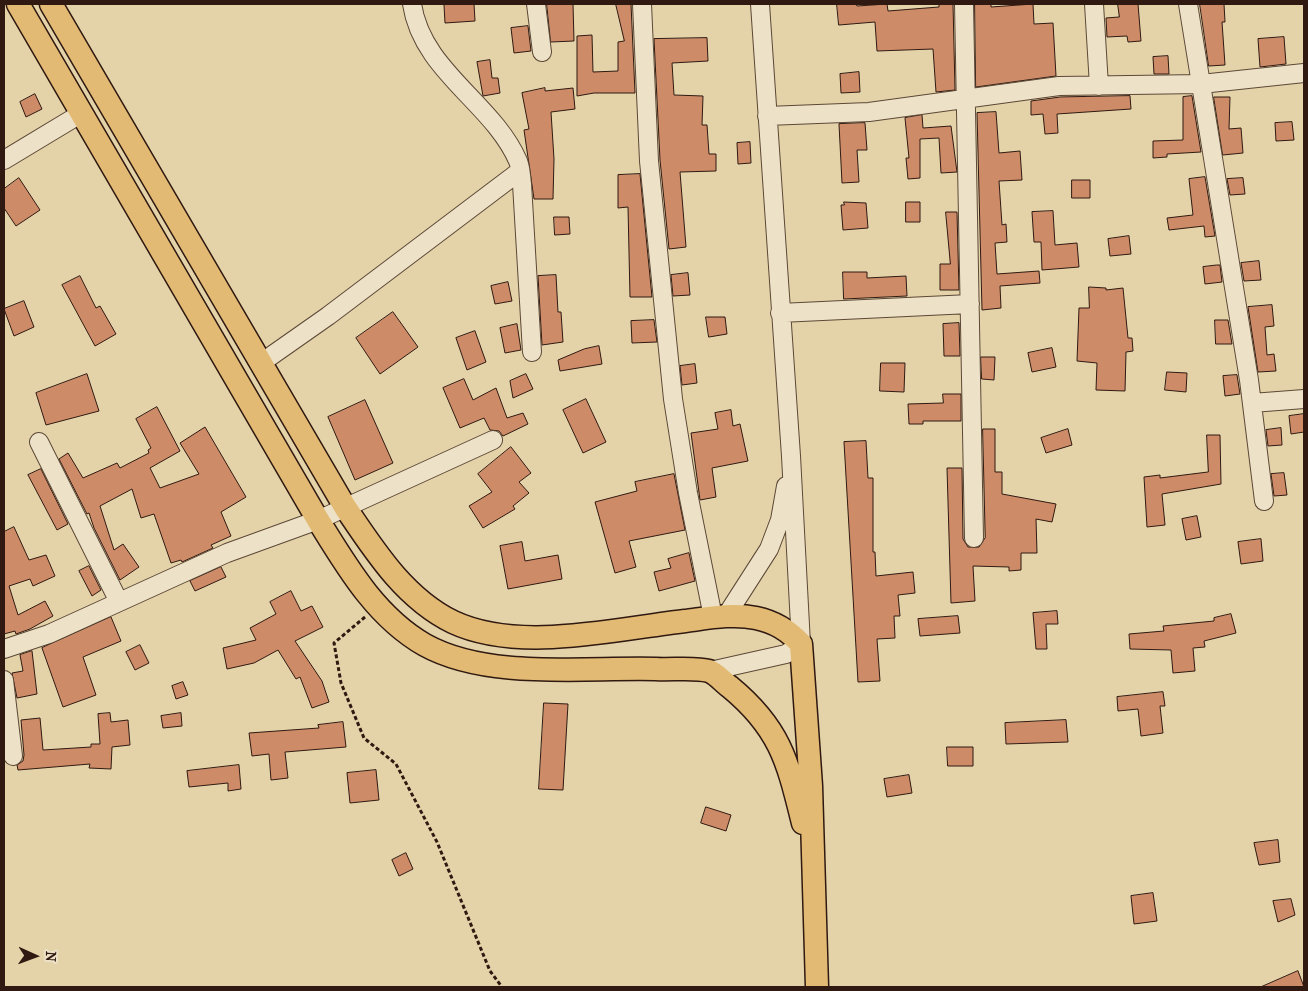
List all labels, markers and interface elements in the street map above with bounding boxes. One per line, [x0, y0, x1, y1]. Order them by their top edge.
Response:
north arrow [10, 931, 60, 981]
text: N [42, 951, 59, 962]

